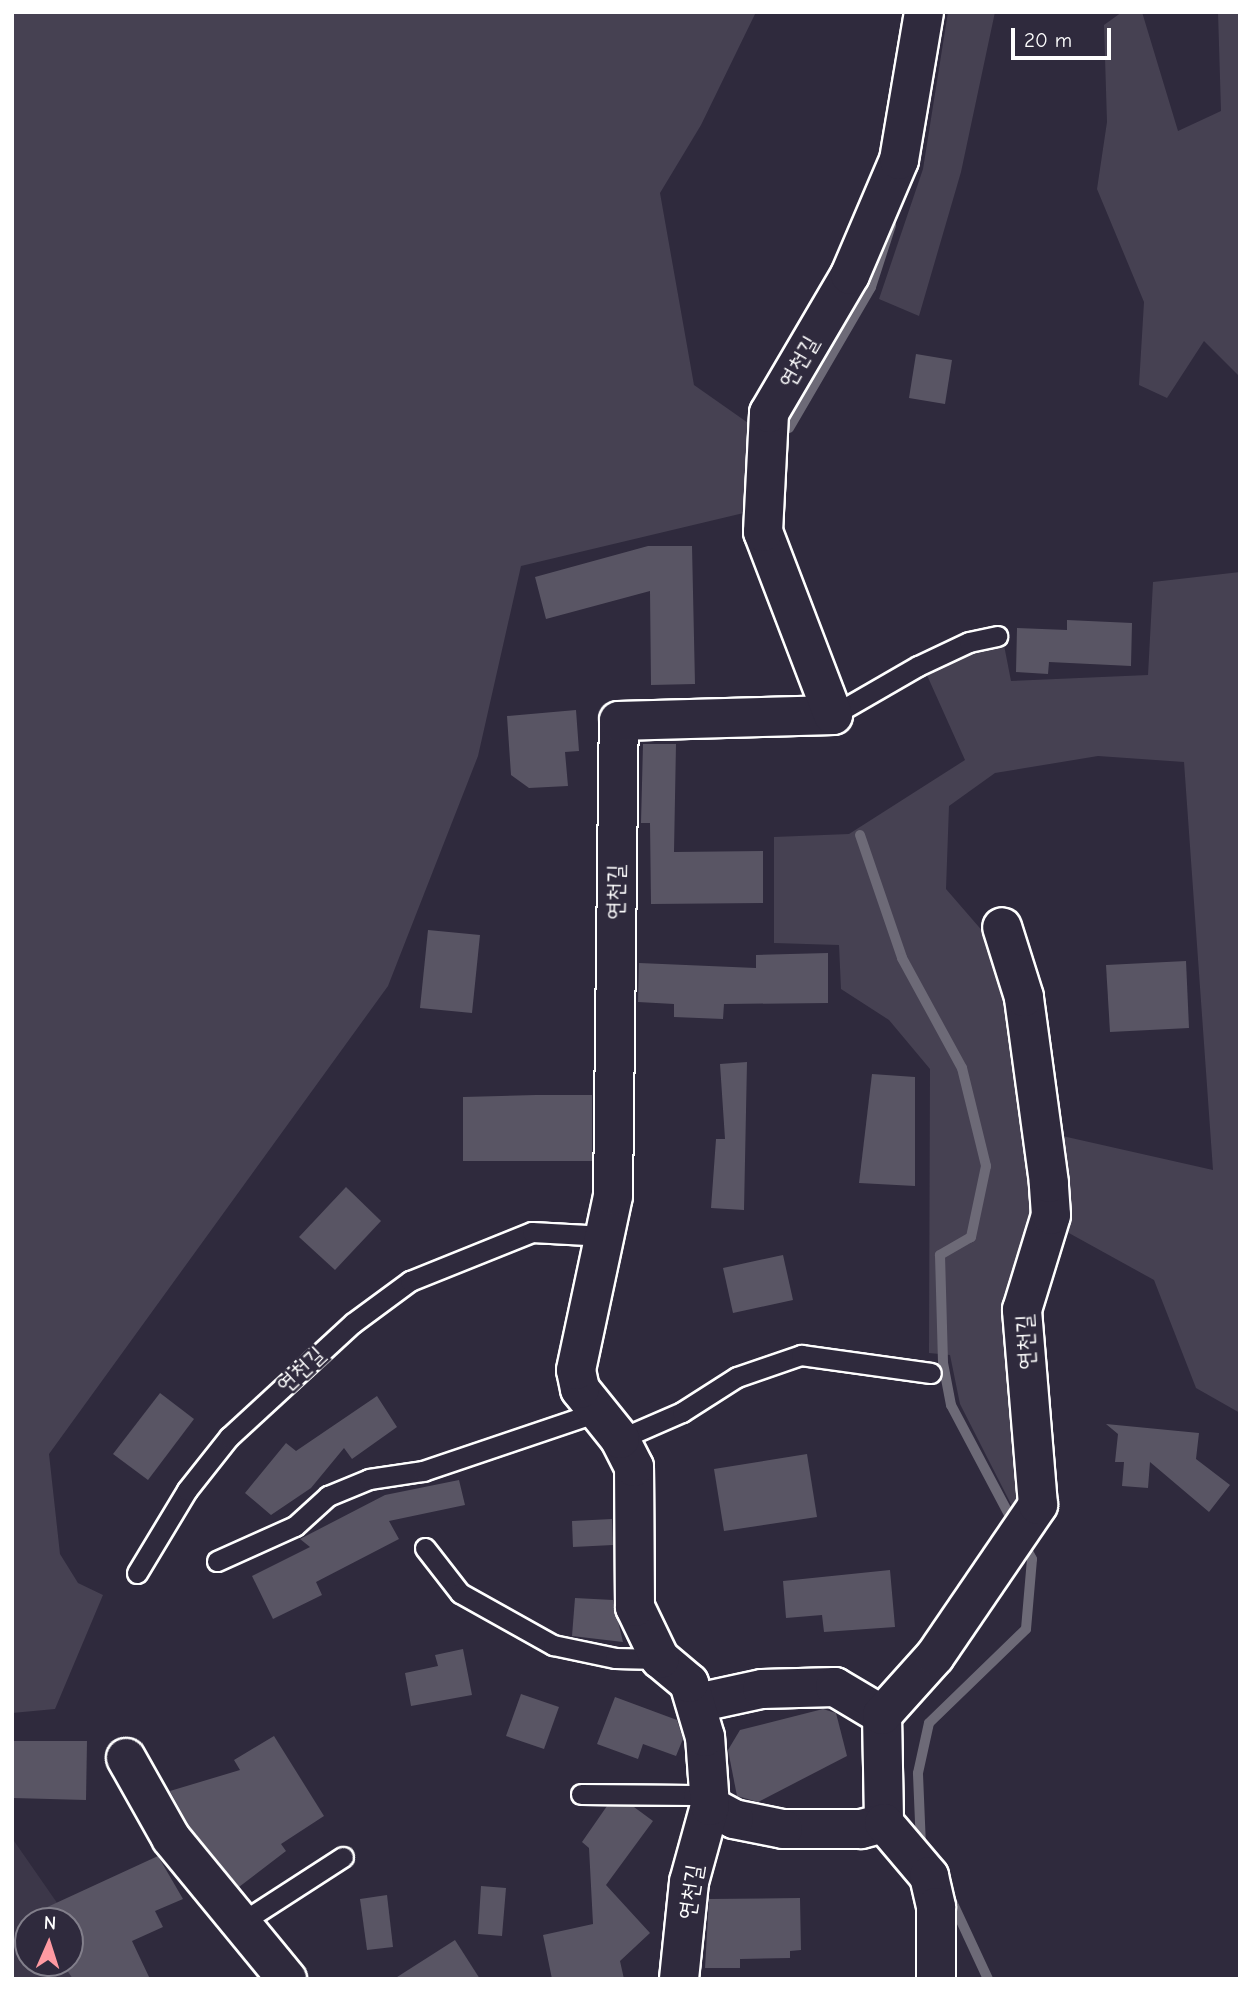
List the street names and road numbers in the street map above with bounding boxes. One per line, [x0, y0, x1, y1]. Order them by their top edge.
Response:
street label: 연천길 [773, 331, 825, 393]
street label: 연천길 [602, 864, 630, 920]
street label: 연천길 [1011, 1314, 1041, 1370]
street label: 연천길 [271, 1341, 331, 1399]
street label: 연천길 [673, 1862, 709, 1922]

